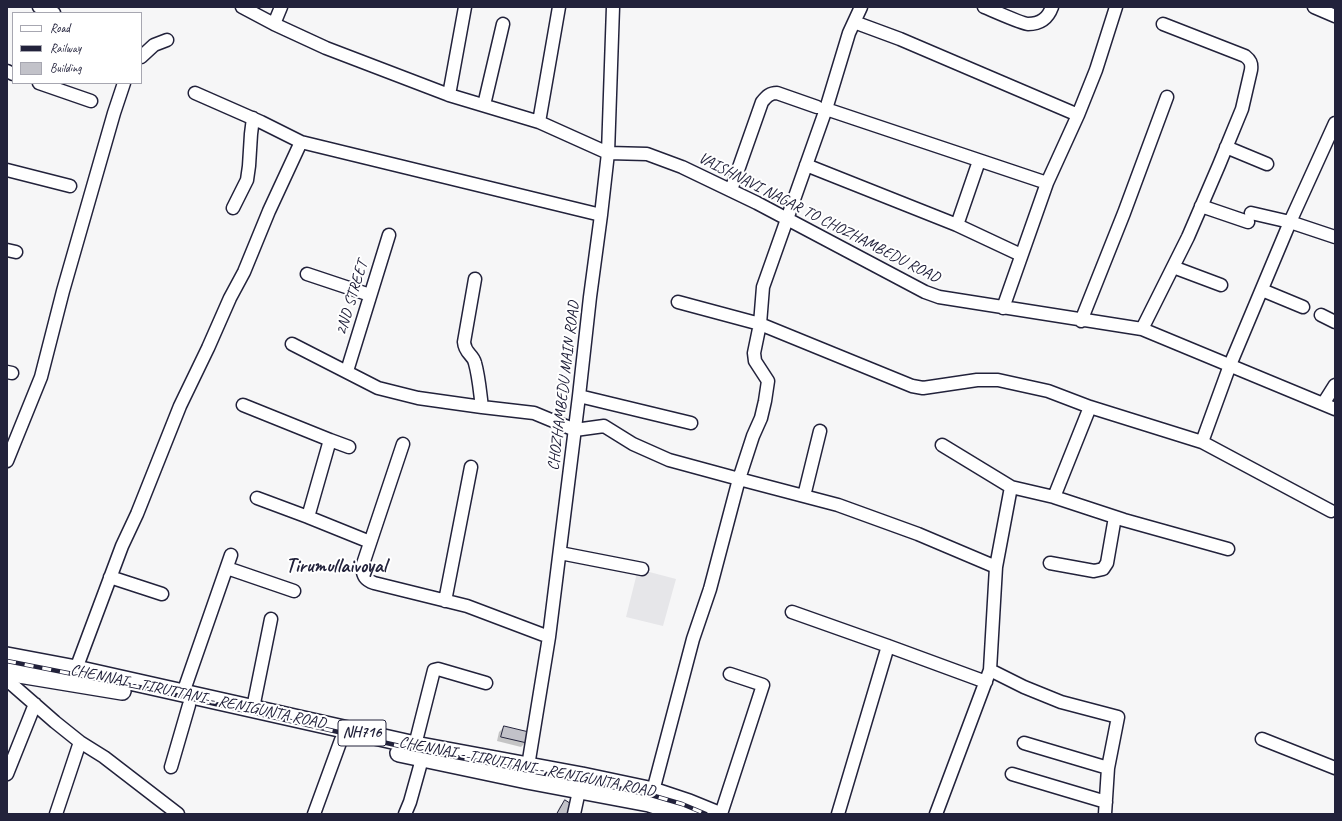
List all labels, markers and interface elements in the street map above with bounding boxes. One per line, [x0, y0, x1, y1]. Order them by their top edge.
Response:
legend [12, 12, 142, 84]
text: Road [50, 20, 70, 36]
text: Railway [50, 40, 81, 56]
text: Building [50, 60, 82, 76]
street label: VAISHNAVI NAGAR TO CHOZHAMBEDU ROAD [695, 148, 943, 288]
street label: 2ND STREET [332, 258, 372, 338]
street label: CHOZHAMBEDU MAIN ROAD [544, 300, 584, 472]
district label: Tirumullaivoyal [286, 555, 386, 579]
street label: CHENNAI - TIRUTTANI - RENIGUNTA ROAD [69, 661, 327, 733]
road number: NH716 [338, 720, 386, 746]
street label: CHENNAI - TIRUTTANI - RENIGUNTA ROAD [397, 733, 657, 801]

